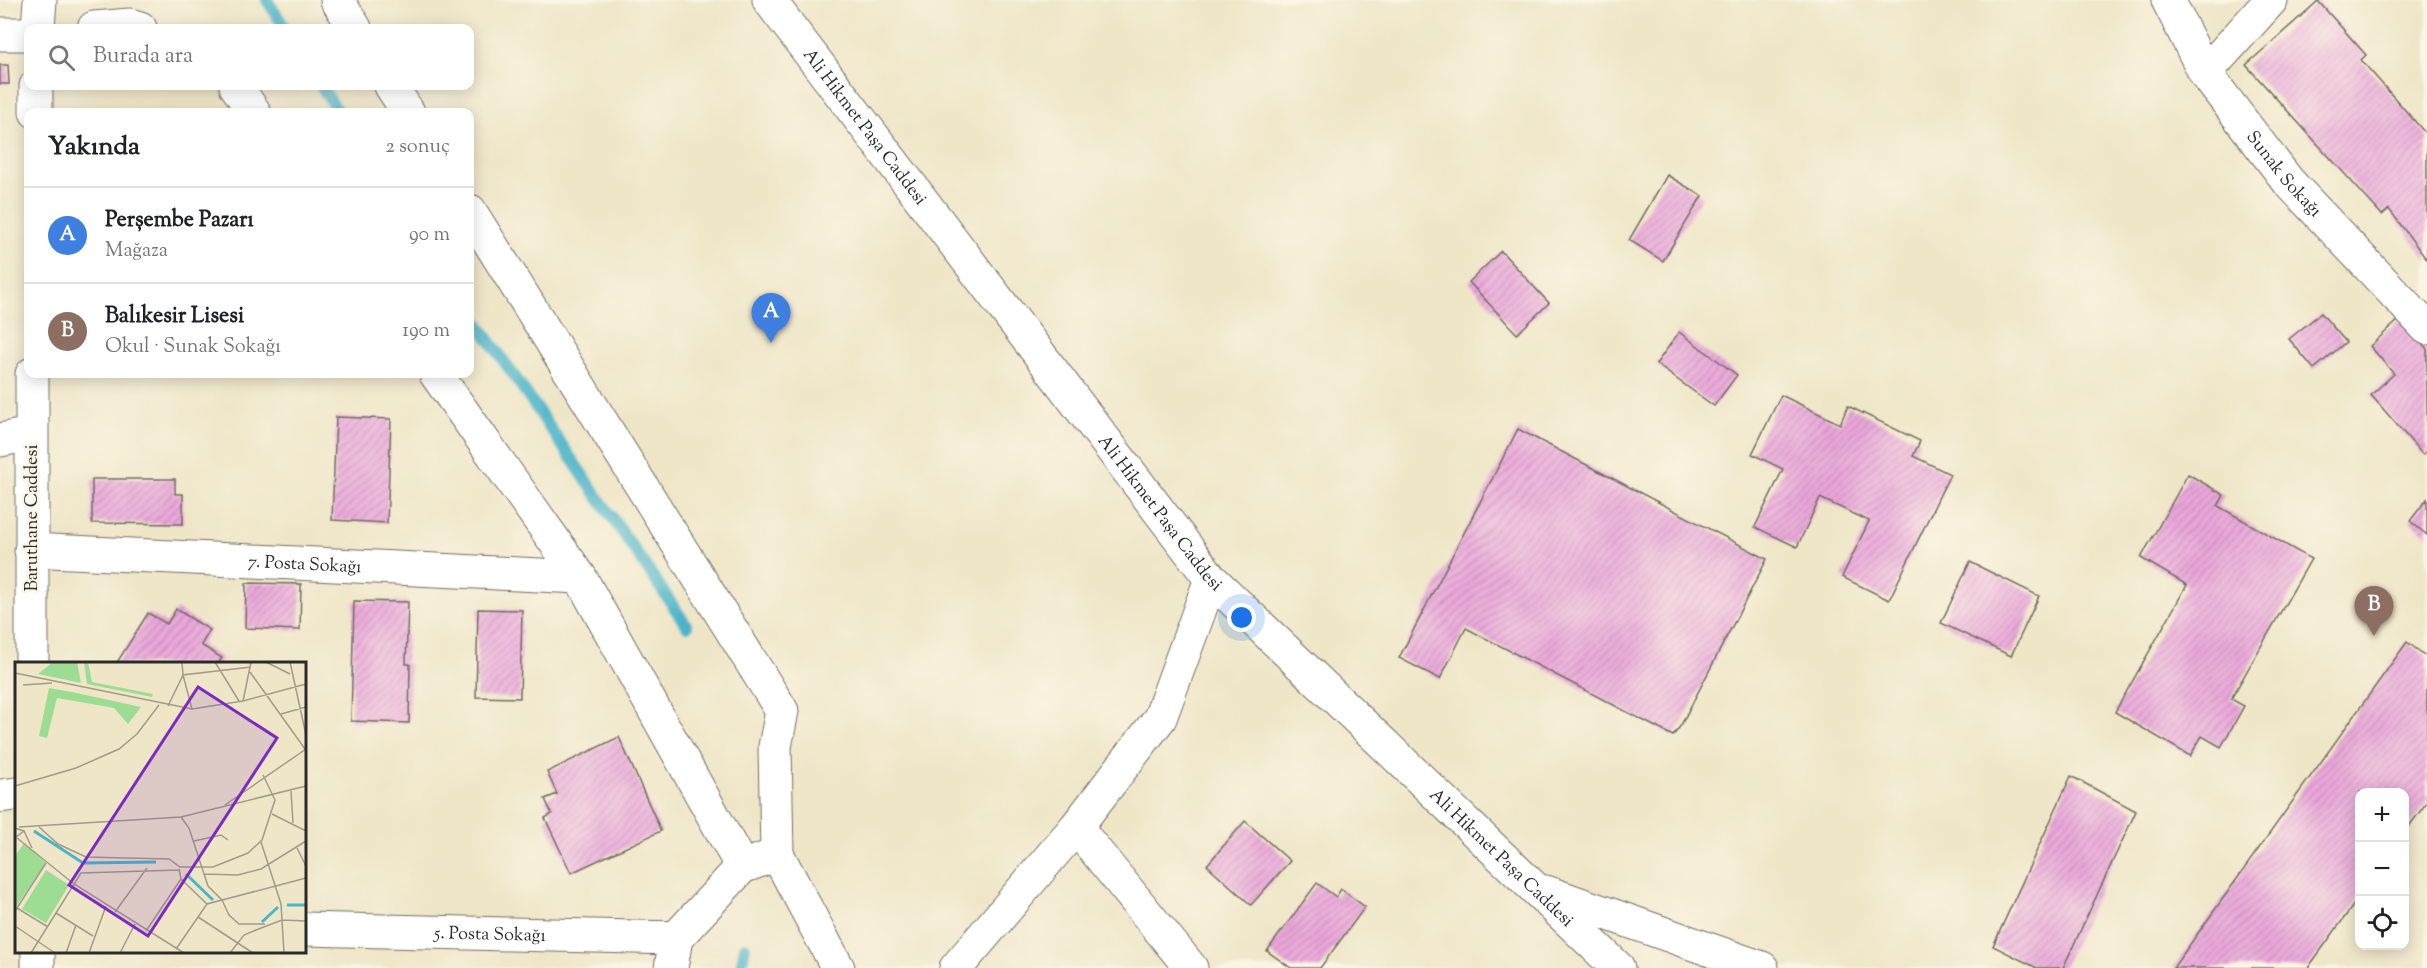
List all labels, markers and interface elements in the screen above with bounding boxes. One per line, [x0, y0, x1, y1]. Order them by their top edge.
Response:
search box [24, 24, 474, 90]
icon: search [45, 41, 78, 74]
text: Burada ara [93, 41, 193, 73]
street label: Ali Hikmet Paşa Caddesi [796, 44, 932, 211]
street label: Sunak Sokağı [2239, 126, 2327, 224]
text: Yakında [48, 129, 140, 166]
text: 2 sonuç [385, 133, 450, 162]
text: Perşembe Pazarı [105, 205, 254, 237]
text: A [59, 221, 76, 250]
text: 90 m [409, 221, 450, 250]
text: Mağaza [105, 237, 168, 266]
pin: A [752, 294, 790, 343]
text: Balıkesir Lisesi [105, 301, 244, 333]
text: B [61, 317, 74, 346]
text: 190 m [402, 317, 450, 346]
text: Okul · Sunak Sokağı [105, 333, 281, 362]
street label: Ali Hikmet Paşa Caddesi [1090, 430, 1227, 598]
street label: Baruthane Caddesi [20, 444, 46, 592]
street label: 7. Posta Sokağı [247, 550, 362, 581]
pin: B [2354, 586, 2394, 636]
your location [1227, 603, 1256, 632]
inset map [15, 662, 306, 953]
street label: Ali Hikmet Paşa Caddesi [1423, 783, 1579, 934]
map controls [2355, 788, 2409, 950]
button: + [2355, 788, 2409, 842]
button: − [2355, 842, 2409, 896]
button: locate [2355, 896, 2409, 950]
street label: 5. Posta Sokağı [433, 921, 546, 950]

